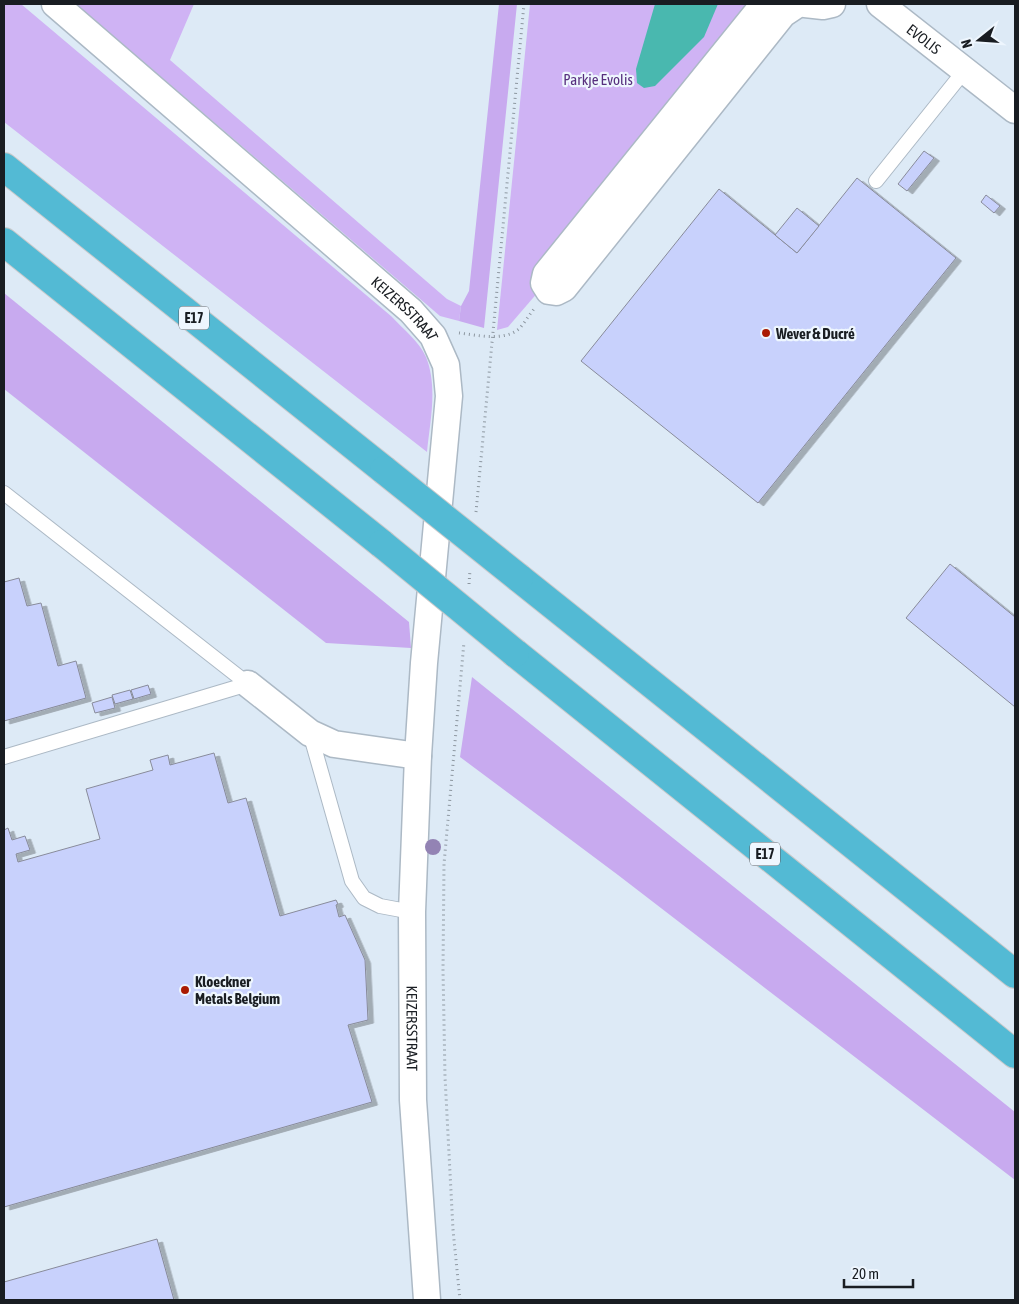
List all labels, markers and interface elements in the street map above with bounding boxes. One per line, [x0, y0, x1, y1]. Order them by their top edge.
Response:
north arrow [954, 15, 1004, 65]
street label: EVOLIS [904, 20, 944, 57]
text: N [958, 38, 975, 50]
park label: Parkje Evolis [563, 71, 633, 88]
street label: KEIZERSSTRAAT [368, 273, 442, 343]
road number: E17 [179, 306, 209, 330]
place label: Wever & Ducré [775, 325, 855, 342]
marker: Wever & Ducré [760, 327, 772, 339]
road number: E17 [750, 842, 780, 866]
place label: Kloeckner Metals Belgium [195, 973, 280, 1007]
marker: Kloeckner Metals Belgium [179, 984, 191, 996]
street label: KEIZERSSTRAAT [404, 985, 421, 1072]
scale bar [844, 1256, 913, 1288]
text: 20 m [852, 1265, 879, 1282]

